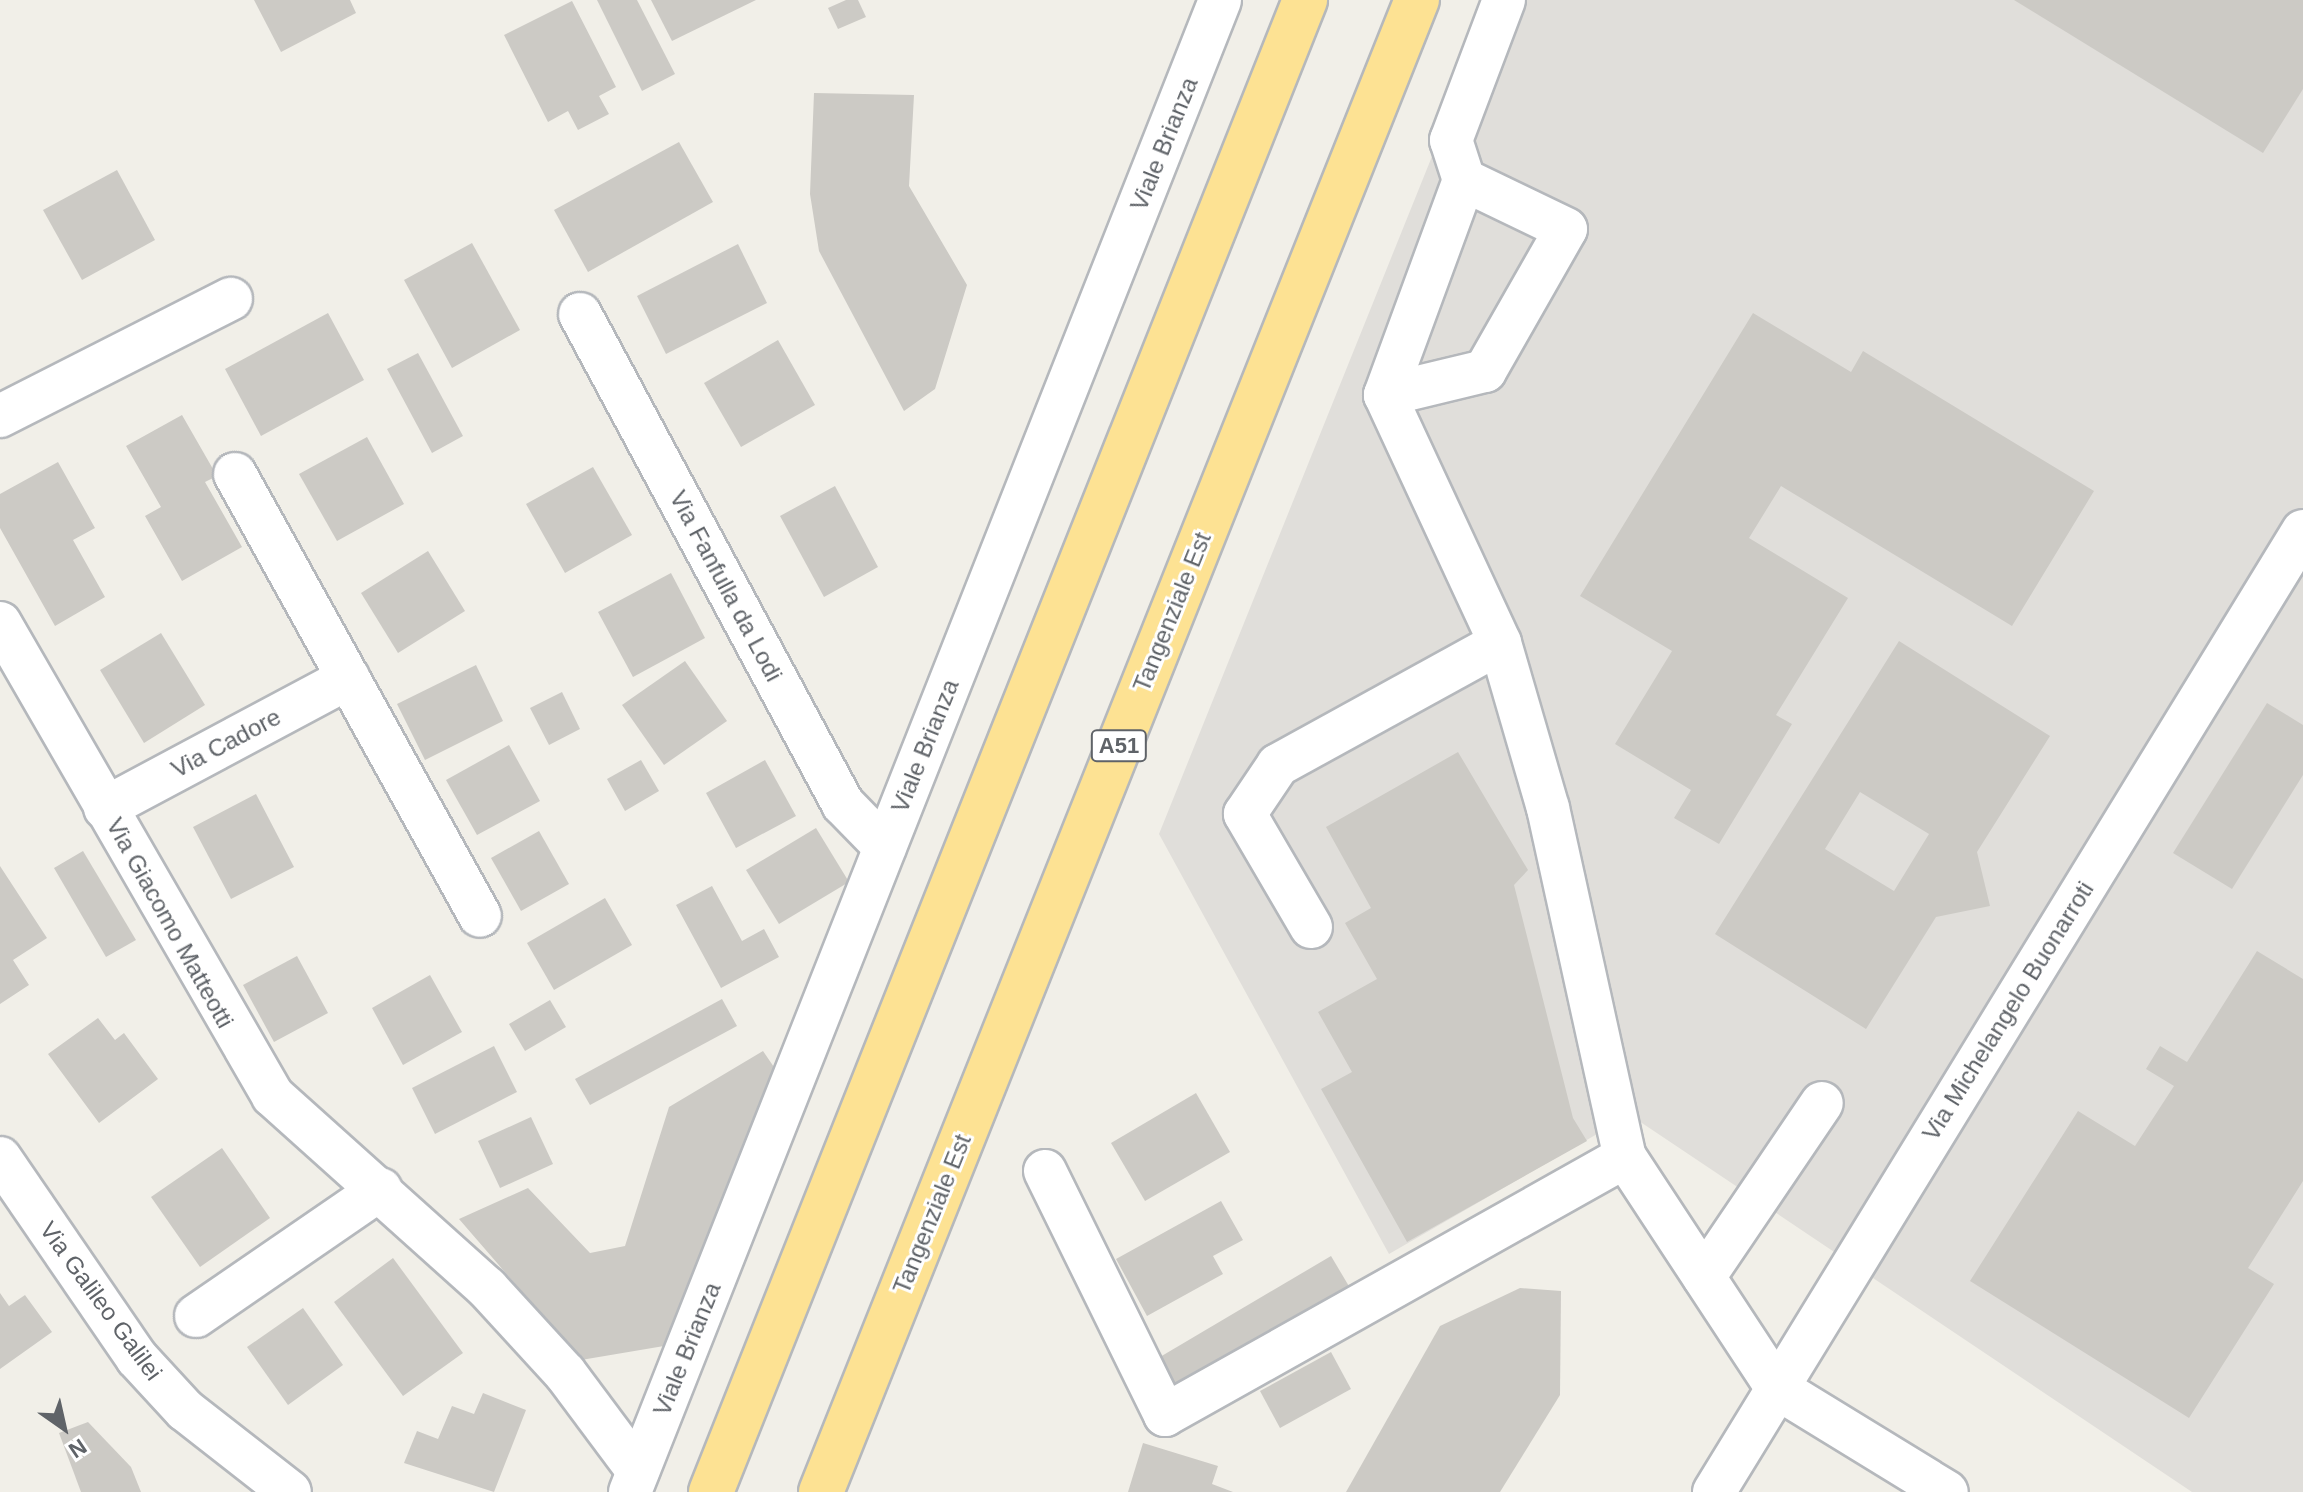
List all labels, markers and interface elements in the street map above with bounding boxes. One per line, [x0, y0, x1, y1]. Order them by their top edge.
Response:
street label: Viale Brianza [1124, 73, 1204, 215]
street label: Via Fanfulla da Lodi [664, 486, 788, 686]
street label: Tangenziale Est [1127, 528, 1217, 696]
street label: Viale Brianza [885, 675, 965, 817]
street label: Via Cadore [166, 702, 286, 784]
road number: A51 [1089, 728, 1149, 764]
street label: Via Giacomo Matteotti [100, 813, 240, 1033]
street label: Via Michelangelo Buonarroti [1916, 876, 2100, 1146]
street label: Tangenziale Est [887, 1130, 977, 1298]
street label: Via Galileo Galilei [34, 1216, 168, 1386]
street label: Viale Brianza [647, 1278, 727, 1420]
north arrow [24, 1388, 104, 1468]
text: N [64, 1434, 91, 1463]

